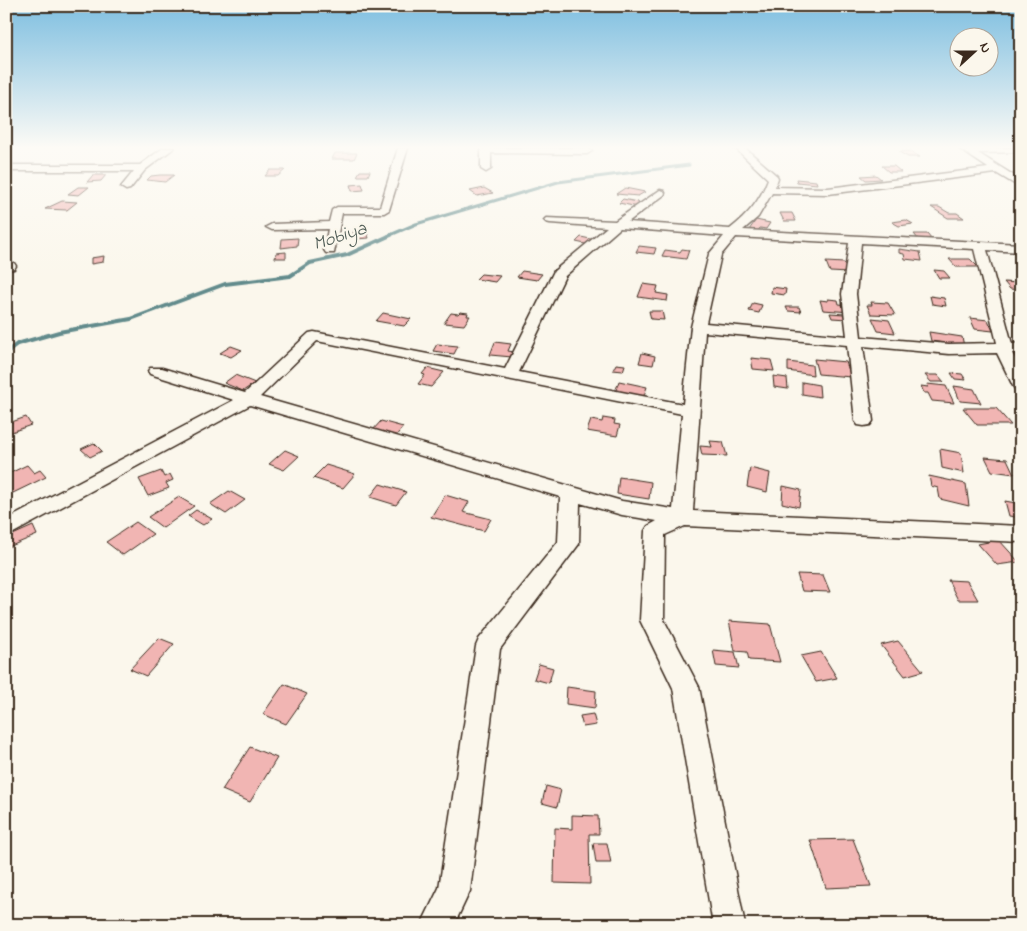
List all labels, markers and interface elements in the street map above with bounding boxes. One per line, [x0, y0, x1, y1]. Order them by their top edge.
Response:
north arrow [950, 28, 1000, 78]
text: N [973, 40, 996, 56]
water label: Mobiya [310, 215, 371, 258]

